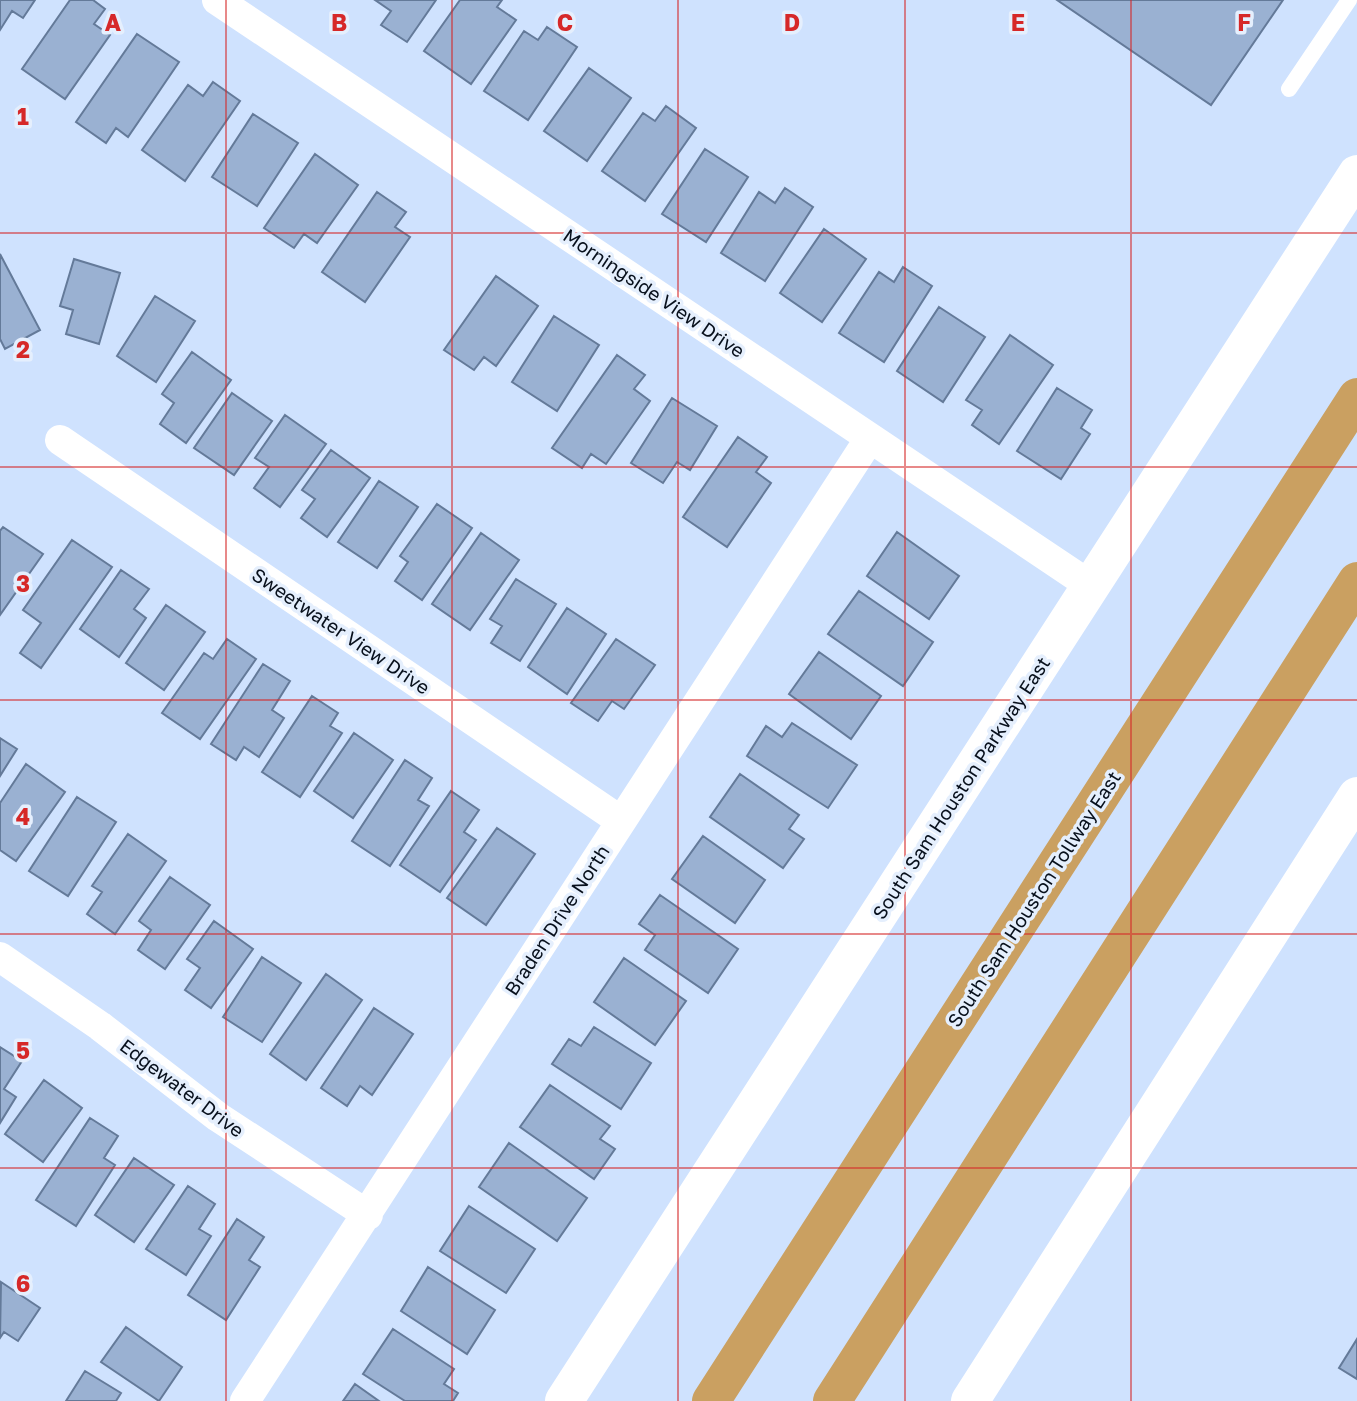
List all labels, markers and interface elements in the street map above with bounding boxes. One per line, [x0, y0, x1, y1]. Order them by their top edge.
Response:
text: A [105, 8, 122, 36]
text: B [331, 8, 347, 36]
text: C [557, 8, 573, 36]
text: D [784, 8, 800, 36]
text: E [1011, 8, 1025, 36]
text: F [1237, 8, 1251, 36]
text: 1 [17, 102, 29, 130]
street label: Morningside View Drive [559, 223, 749, 362]
text: 2 [16, 335, 30, 363]
street label: Sweetwater View Drive [248, 563, 434, 699]
text: 3 [16, 569, 30, 597]
street label: South Sam Houston Parkway East [867, 652, 1054, 923]
street label: South Sam Houston Tollway East [942, 766, 1125, 1031]
text: 4 [16, 802, 30, 830]
street label: Braden Drive North [499, 840, 614, 999]
street label: Edgewater Drive [116, 1034, 249, 1142]
text: 5 [16, 1036, 30, 1064]
text: 6 [16, 1269, 30, 1297]

